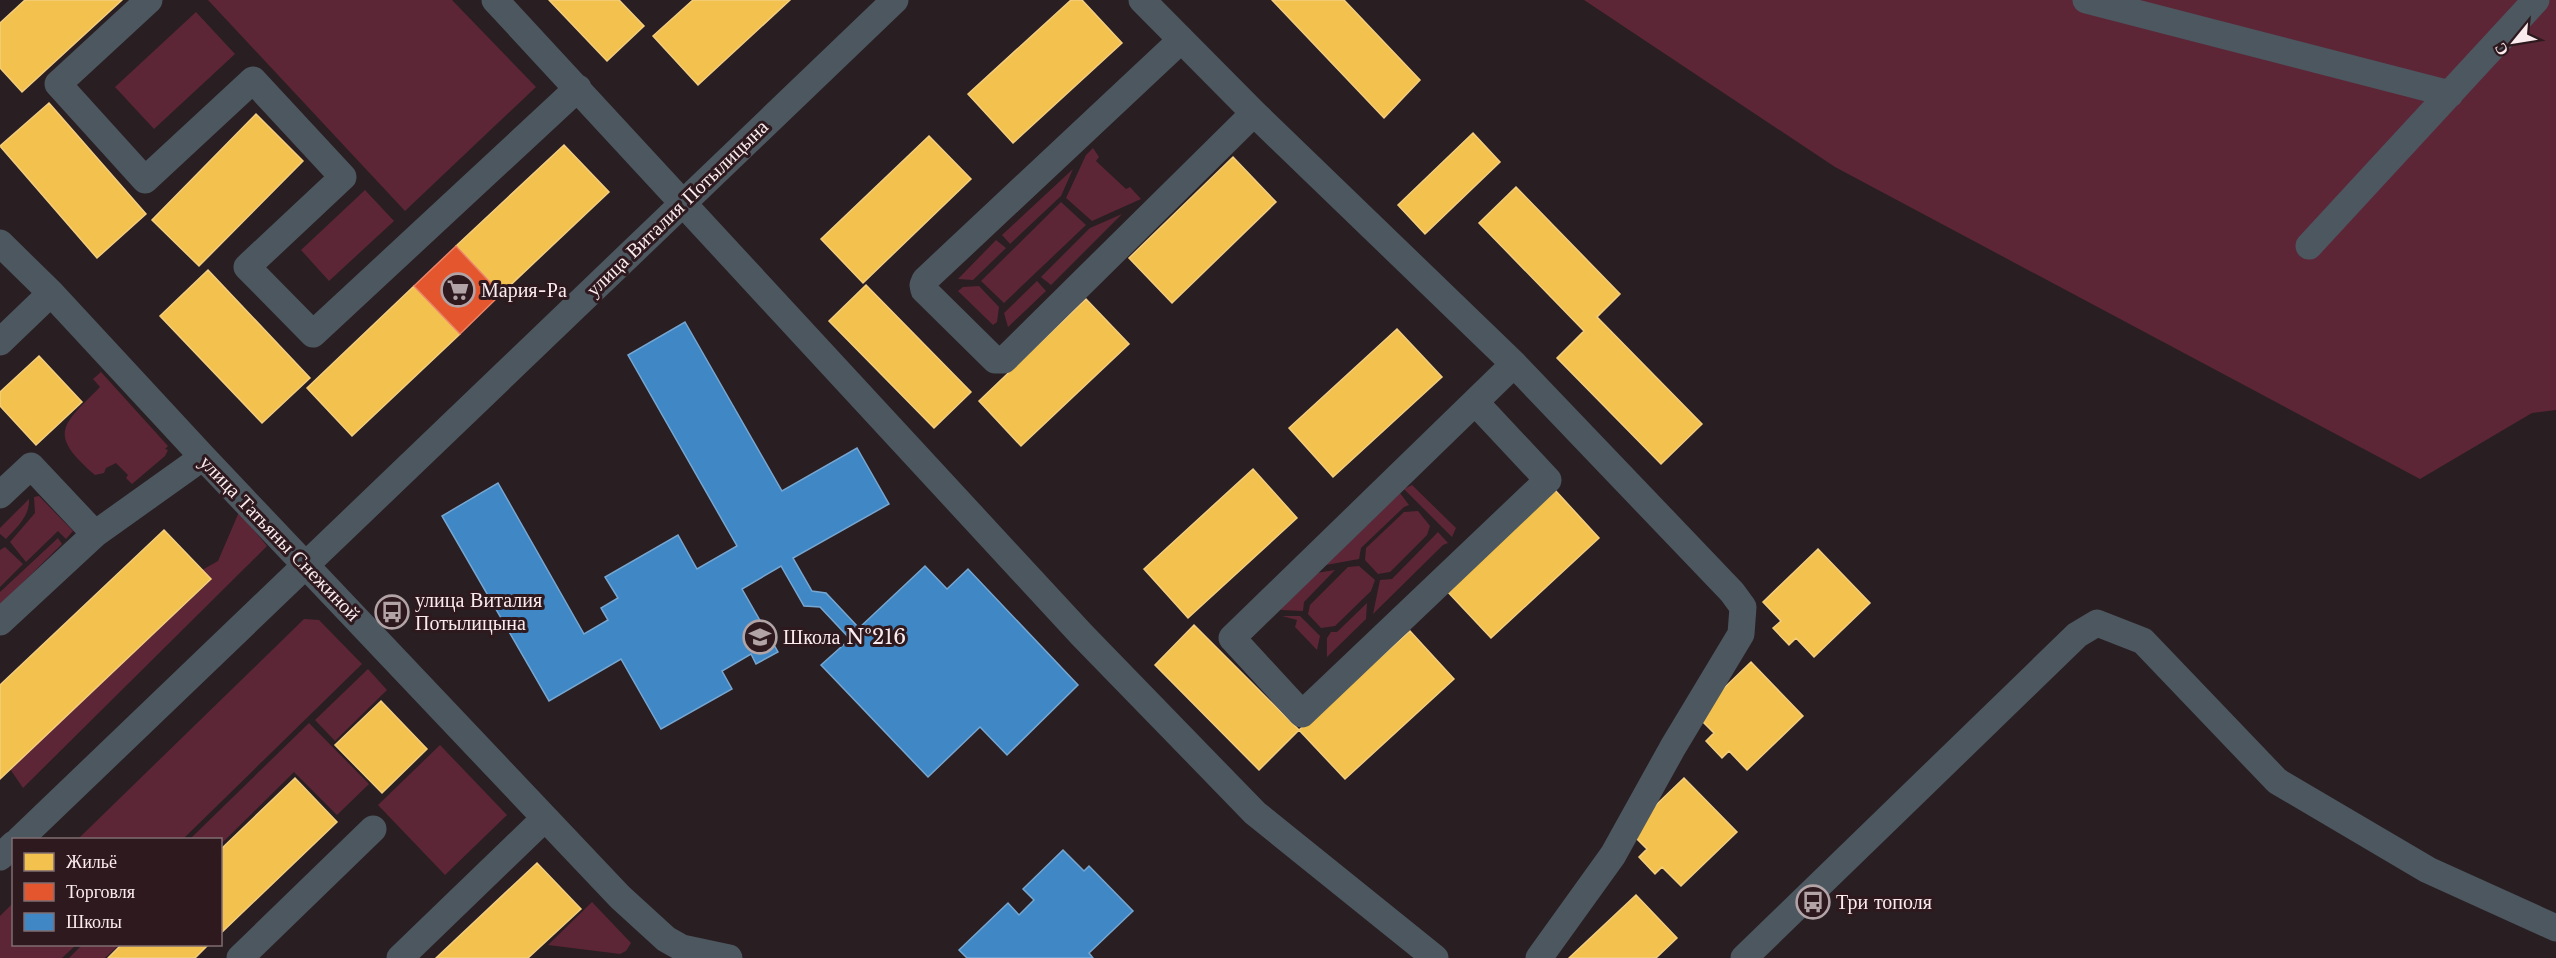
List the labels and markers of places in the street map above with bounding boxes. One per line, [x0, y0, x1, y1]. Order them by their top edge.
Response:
supermarket icon: Мария-Ра [440, 272, 476, 308]
place label: Мария-Ра [481, 278, 567, 302]
place label: улица Виталия Потылицына [415, 588, 542, 635]
bus stop icon: улица Виталия Потылицына [374, 594, 410, 630]
school or university icon: Школа №216 [742, 619, 778, 655]
place label: Школа №216 [783, 625, 906, 649]
bus stop icon: Три тополя [1795, 884, 1831, 920]
place label: Три тополя [1836, 890, 1932, 914]

